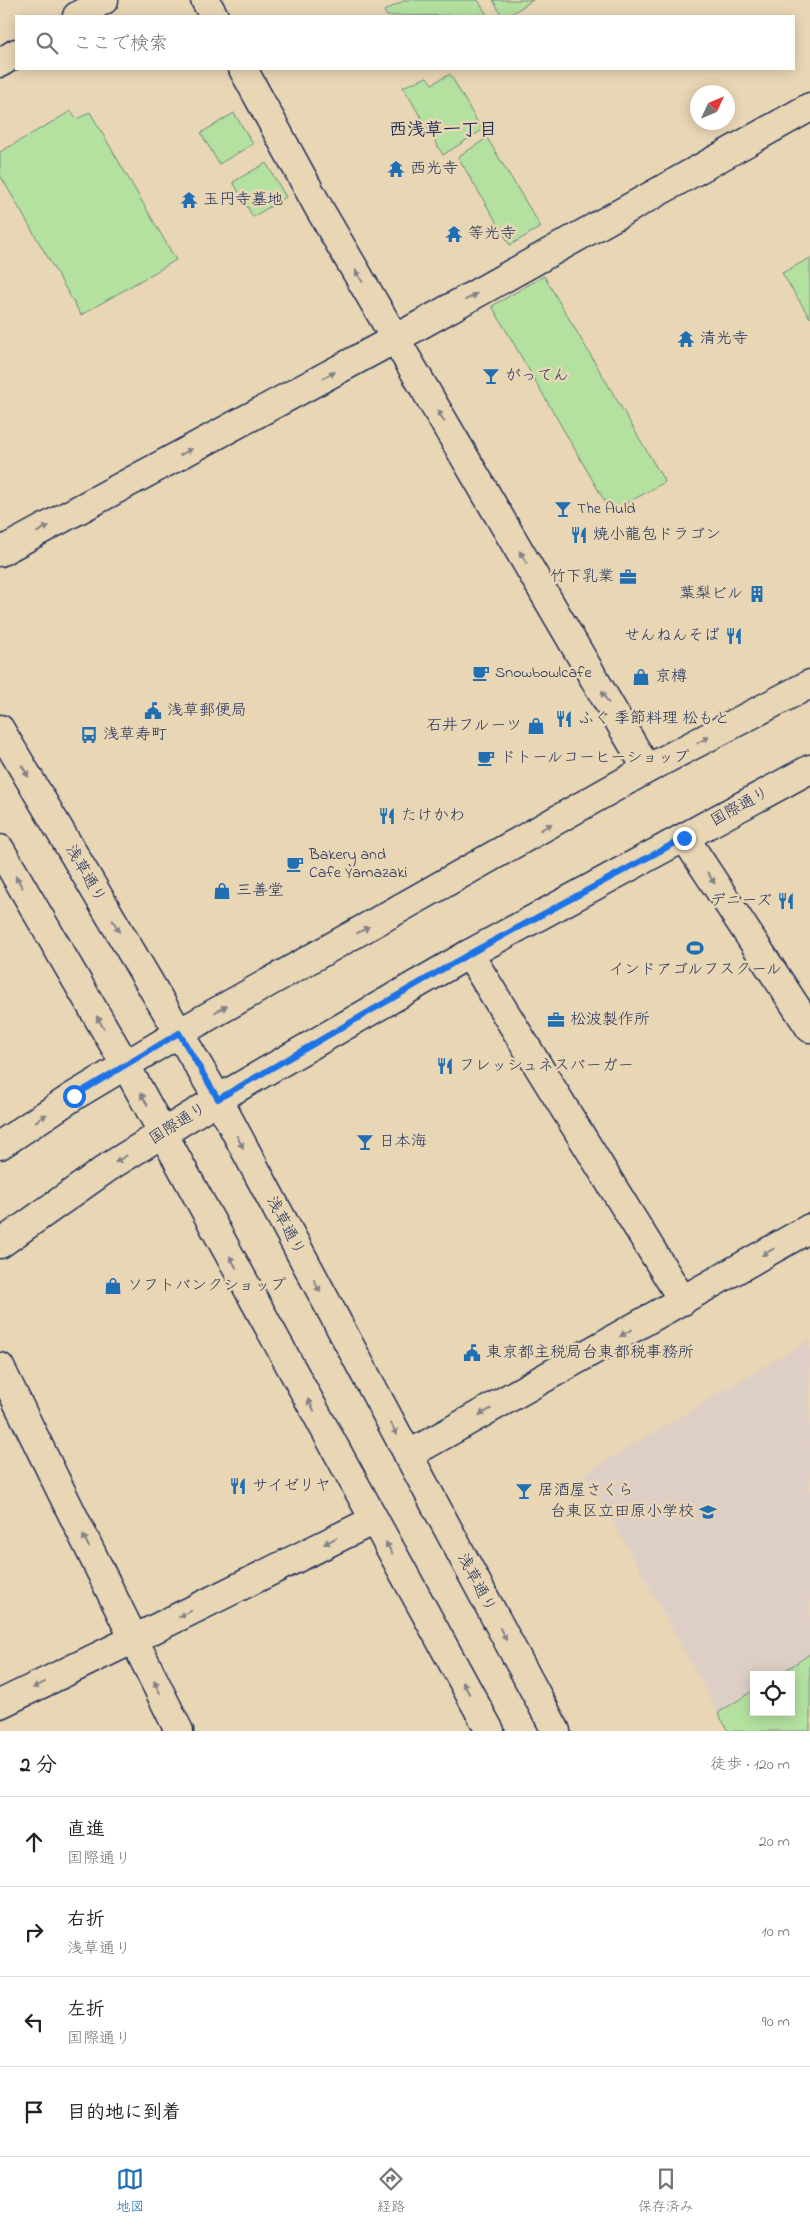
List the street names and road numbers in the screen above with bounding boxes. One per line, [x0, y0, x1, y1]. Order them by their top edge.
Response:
street label: 国際通り [706, 781, 774, 833]
street label: 浅草通り [59, 840, 111, 908]
street label: 国際通り [144, 1097, 212, 1151]
street label: 浅草通り [259, 1192, 311, 1260]
street label: 浅草通り [450, 1549, 502, 1617]

